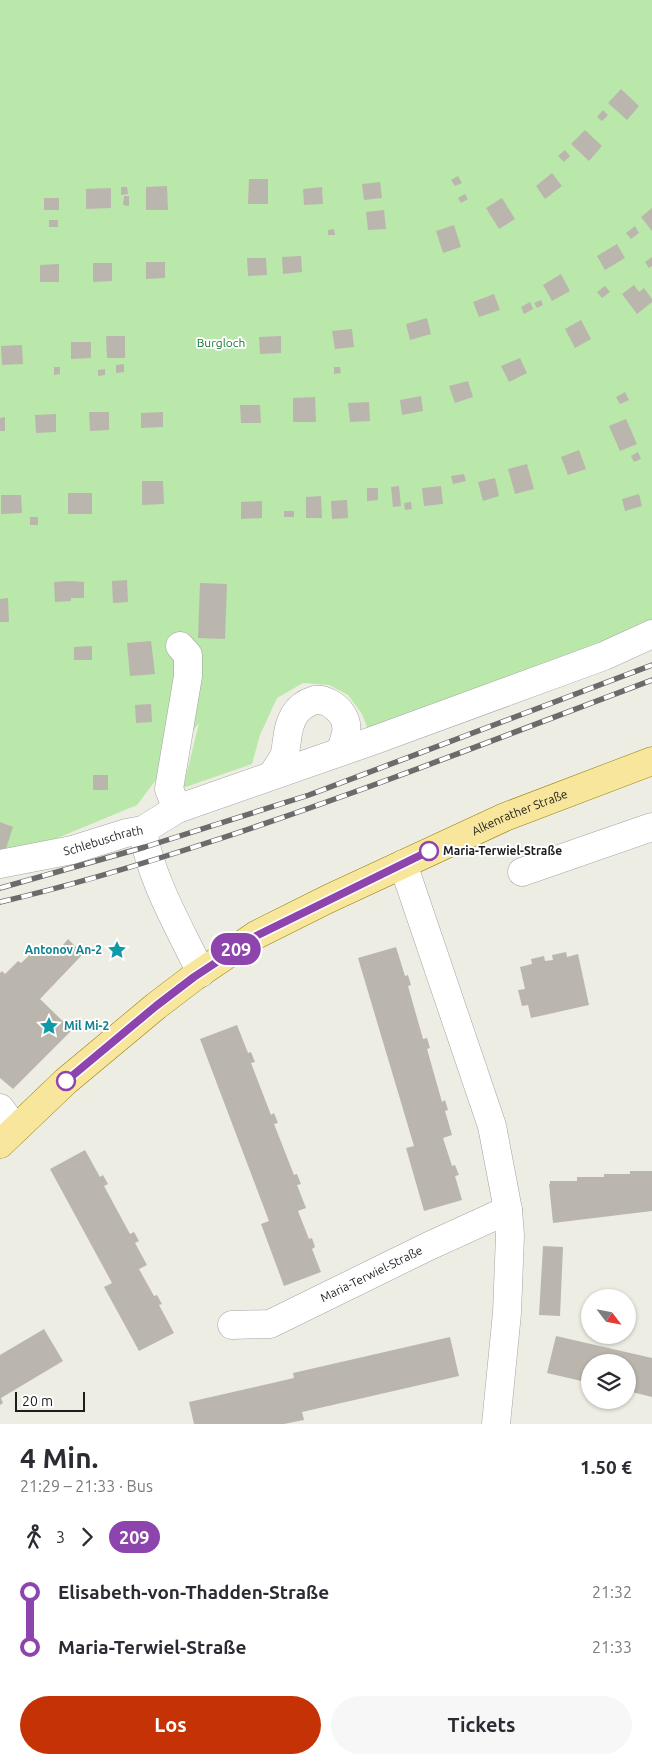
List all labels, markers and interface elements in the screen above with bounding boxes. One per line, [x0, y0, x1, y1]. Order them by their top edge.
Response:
park label: Burgloch [197, 336, 245, 349]
street label: Alkenrather Straße [470, 787, 569, 837]
street label: Schlebuschrath [62, 823, 144, 858]
marker: Maria-Terwiel-Straße [419, 841, 439, 861]
place label: Maria-Terwiel-Straße [443, 844, 562, 857]
line badge: 209 [207, 933, 265, 965]
place icon: Antonov An-2 [106, 939, 128, 961]
text: 209 [221, 939, 251, 959]
place label: Antonov An-2 [25, 943, 102, 956]
place icon: Mil Mi-2 [38, 1015, 60, 1037]
place label: Mil Mi-2 [64, 1019, 109, 1032]
unlabelled marker [56, 1071, 76, 1091]
street label: Maria-Terwiel-Straße [318, 1243, 424, 1304]
north arrow [581, 1289, 636, 1344]
map controls [581, 1289, 636, 1409]
button: layers [581, 1354, 636, 1409]
scale bar [15, 1389, 85, 1412]
text: 20 m [22, 1393, 53, 1409]
text: 4 Min. [20, 1442, 98, 1473]
text: 1.50 € [580, 1456, 632, 1478]
text: 21:29 – 21:33 · Bus [20, 1477, 153, 1495]
icon: walk [20, 1523, 48, 1551]
icon: forward [73, 1523, 101, 1551]
text: 209 [119, 1527, 150, 1547]
text: 3 [56, 1528, 65, 1546]
text: Elisabeth-von-Thadden-Straße [58, 1581, 329, 1603]
text: 21:32 [592, 1583, 632, 1601]
text: Maria-Terwiel-Straße [58, 1636, 246, 1658]
text: 21:33 [592, 1638, 632, 1656]
button: Los [20, 1696, 321, 1754]
button: Tickets [331, 1696, 632, 1754]

